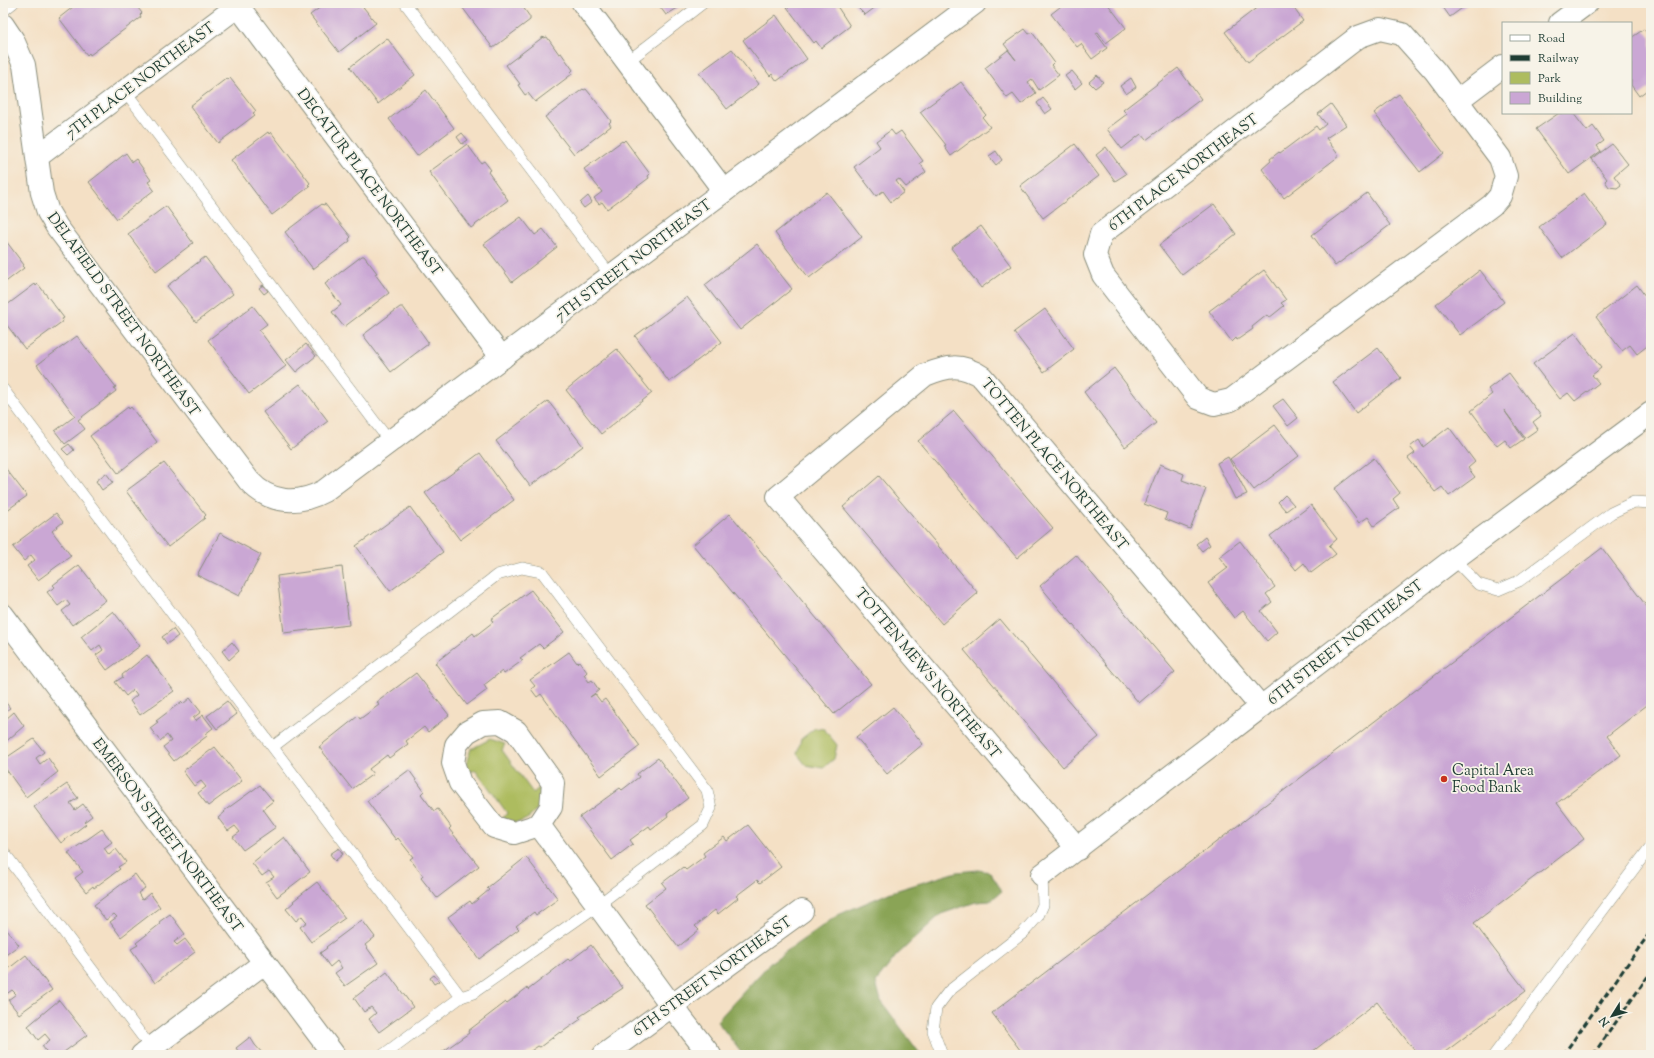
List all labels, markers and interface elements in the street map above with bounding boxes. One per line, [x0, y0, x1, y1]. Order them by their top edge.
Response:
street label: 7TH PLACE NORTHEAST [62, 18, 220, 144]
legend [1502, 22, 1632, 114]
text: Road [1538, 30, 1565, 48]
text: Railway [1538, 50, 1579, 68]
text: Park [1538, 70, 1561, 88]
street label: DECATUR PLACE NORTHEAST [291, 85, 447, 282]
text: Building [1538, 90, 1582, 108]
street label: 6TH PLACE NORTHEAST [1104, 109, 1264, 237]
street label: 7TH STREET NORTHEAST [551, 195, 717, 327]
street label: DELAFIELD STREET NORTHEAST [41, 208, 204, 422]
street label: TOTTEN PLACE NORTHEAST [975, 374, 1133, 556]
street label: 6TH STREET NORTHEAST [1264, 575, 1429, 711]
street label: TOTTEN MEWS NORTHEAST [849, 584, 1005, 764]
street label: EMERSON STREET NORTHEAST [87, 734, 247, 938]
place label: Capital Area Food Bank [1452, 761, 1534, 799]
marker: Capital Area Food Bank [1439, 774, 1449, 784]
street label: 6TH STREET NORTHEAST [629, 912, 797, 1042]
north arrow [1592, 996, 1632, 1036]
text: N [1596, 1013, 1614, 1031]

